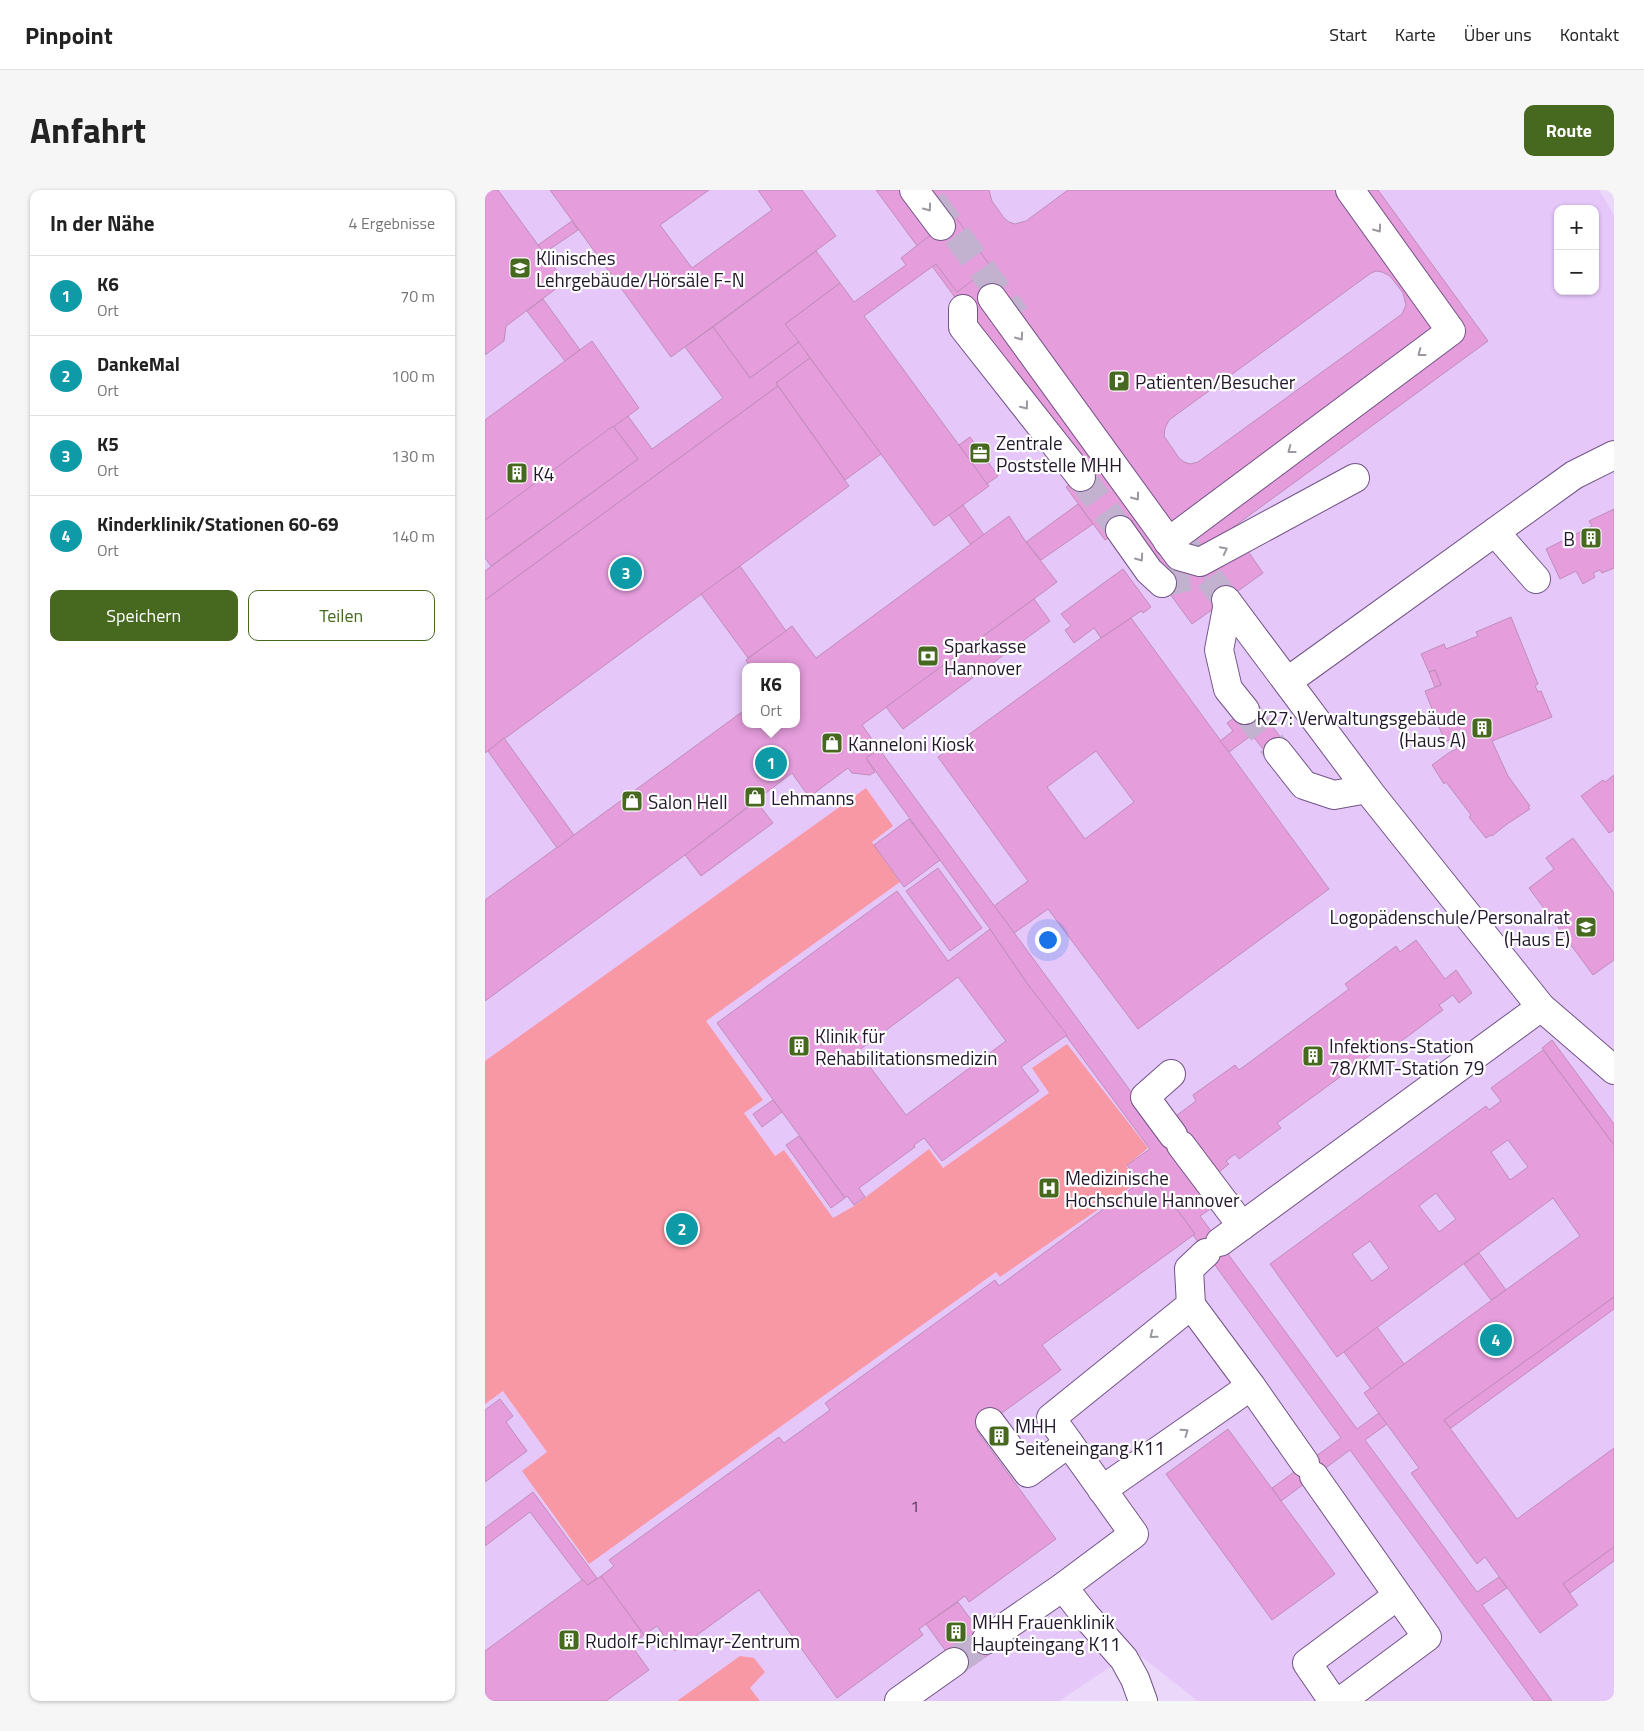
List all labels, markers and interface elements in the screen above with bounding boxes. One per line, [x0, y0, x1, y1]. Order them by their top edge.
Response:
text: Pinpoint [25, 17, 113, 53]
text: Start [1329, 21, 1367, 48]
text: Karte [1395, 21, 1436, 48]
text: Über uns [1464, 21, 1532, 48]
text: Kontakt [1560, 21, 1619, 48]
text: Anfahrt [30, 103, 146, 157]
button: Route [1524, 105, 1614, 156]
one-way arrow [922, 202, 930, 211]
map controls [1554, 205, 1599, 295]
button: + [1554, 205, 1599, 250]
text: In der Nähe [50, 207, 155, 239]
text: 4 Ergebnisse [348, 211, 435, 235]
one-way arrow [1372, 224, 1381, 233]
place label: Klinisches Lehrgebäude/Hörsäle F-N [536, 243, 745, 294]
button: − [1554, 250, 1599, 295]
school or university icon: Klinisches Lehrgebäude/Hörsäle F-N [508, 256, 532, 280]
text: K6 [97, 269, 119, 298]
text: 1 [62, 284, 70, 308]
text: 70 m [400, 284, 435, 308]
text: Ort [97, 298, 119, 322]
one-way arrow [1014, 331, 1023, 341]
one-way arrow [1417, 347, 1427, 356]
text: DankeMal [97, 349, 180, 378]
text: 2 [62, 364, 70, 388]
text: 100 m [391, 364, 435, 388]
place label: Patienten/Besucher [1135, 367, 1296, 396]
parking icon: Patienten/Besucher [1107, 369, 1131, 393]
text: Ort [97, 378, 119, 402]
one-way arrow [1020, 400, 1028, 409]
place label: Zentrale Poststelle MHH [996, 428, 1122, 479]
text: K5 [97, 429, 119, 458]
office icon: Zentrale Poststelle MHH [968, 441, 992, 465]
text: 3 [62, 444, 70, 468]
text: 130 m [391, 444, 435, 468]
one-way arrow [1288, 445, 1297, 453]
text: Ort [97, 458, 119, 482]
place label: K4 [533, 459, 554, 488]
building icon: K4 [505, 461, 529, 485]
one-way arrow [1130, 491, 1139, 501]
text: Kinderklinik/Stationen 60-69 [97, 509, 339, 538]
text: 4 [62, 524, 70, 548]
text: 140 m [391, 524, 435, 548]
place label: B [1563, 524, 1575, 553]
building icon: B [1579, 526, 1603, 550]
text: Ort [97, 538, 119, 562]
one-way arrow [1219, 546, 1228, 556]
one-way arrow [1134, 552, 1143, 561]
pin: 3 [610, 554, 642, 592]
button: Speichern [50, 590, 238, 641]
button: Teilen [248, 590, 435, 641]
place label: Sparkasse Hannover [944, 631, 1026, 682]
bank icon: Sparkasse Hannover [916, 644, 940, 668]
popup [742, 663, 800, 728]
text: K6 [760, 669, 782, 698]
text: Ort [760, 698, 782, 722]
place label: K27: Verwaltungsgebäude (Haus A) [1257, 703, 1466, 754]
building icon: K27: Verwaltungsgebäude (Haus A) [1470, 716, 1494, 740]
place label: Kanneloni Kiosk [848, 729, 974, 758]
shop icon: Kanneloni Kiosk [820, 731, 844, 755]
pin: 1 [755, 744, 787, 782]
place label: Lehmanns [771, 783, 855, 812]
shop icon: Lehmanns [743, 785, 767, 809]
place label: Salon Hell [648, 787, 728, 816]
shop icon: Salon Hell [620, 789, 644, 813]
place label: Logopädenschule/Personalrat (Haus E) [1329, 902, 1570, 953]
school or university icon: Logopädenschule/Personalrat (Haus E) [1574, 915, 1598, 939]
your location [1035, 927, 1061, 953]
place label: Klinik für Rehabilitationsmedizin [815, 1021, 997, 1072]
place label: Infektions-Station 78/KMT-Station 79 [1329, 1031, 1484, 1082]
building icon: Klinik für Rehabilitationsmedizin [787, 1034, 811, 1058]
building icon: Infektions-Station 78/KMT-Station 79 [1301, 1044, 1325, 1068]
place label: Medizinische Hochschule Hannover [1065, 1163, 1240, 1214]
hospital icon: Medizinische Hochschule Hannover [1037, 1176, 1061, 1200]
pin: 2 [666, 1210, 698, 1248]
pin: 4 [1480, 1321, 1512, 1359]
one-way arrow [1150, 1330, 1159, 1338]
place label: MHH Seiteneingang K11 [1015, 1411, 1165, 1462]
building icon: MHH Seiteneingang K11 [987, 1424, 1011, 1448]
one-way arrow [1179, 1429, 1189, 1438]
house number: 1 [911, 1494, 919, 1518]
place label: MHH Frauenklinik Haupteingang K11 [972, 1607, 1121, 1658]
building icon: MHH Frauenklinik Haupteingang K11 [944, 1620, 968, 1644]
place label: Rudolf-Pichlmayr-Zentrum [585, 1626, 800, 1655]
building icon: Rudolf-Pichlmayr-Zentrum [557, 1628, 581, 1652]

